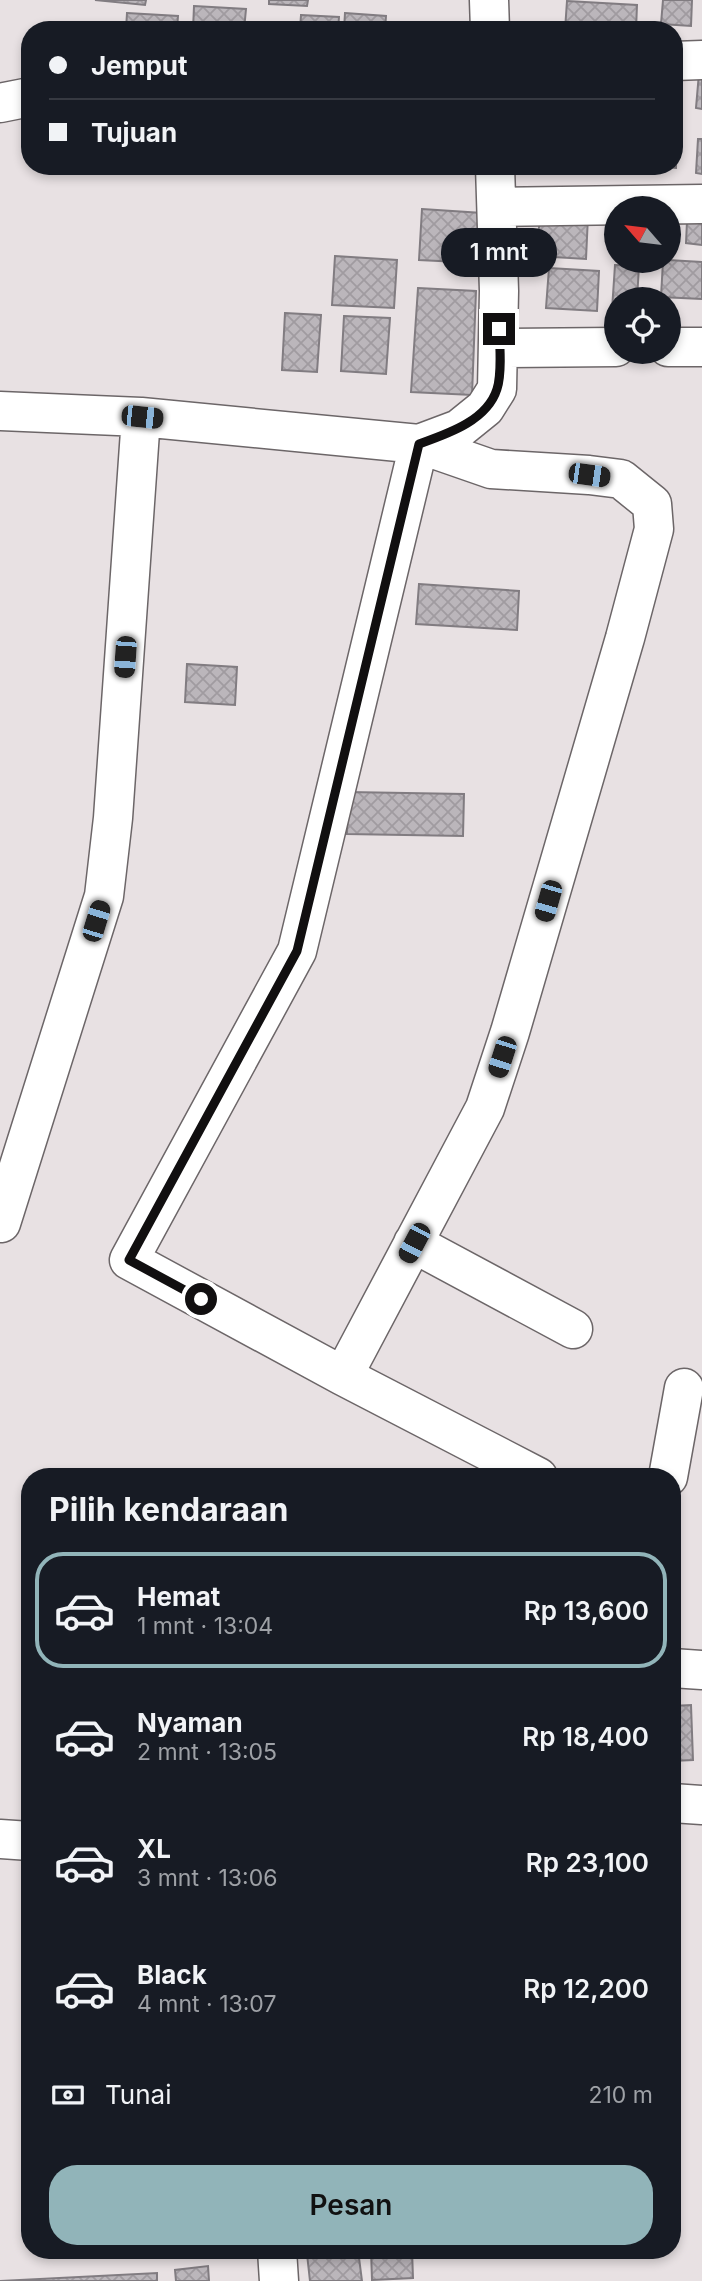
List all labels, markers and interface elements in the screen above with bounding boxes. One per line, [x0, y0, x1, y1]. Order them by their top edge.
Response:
text: Jemput [91, 50, 188, 81]
text: Tujuan [91, 117, 177, 148]
north arrow [604, 196, 681, 273]
map controls [604, 196, 681, 364]
callout: 1 mnt [441, 228, 557, 276]
text: 1 mnt [470, 238, 528, 266]
button: locate [604, 287, 681, 364]
route end [483, 313, 515, 345]
car [121, 404, 164, 430]
car [567, 462, 612, 488]
car [114, 635, 137, 679]
car [533, 878, 564, 924]
car [80, 898, 113, 944]
car [486, 1034, 519, 1080]
car [395, 1220, 434, 1266]
route start [185, 1283, 217, 1315]
text: Pilih kendaraan [49, 1490, 289, 1529]
icon: car [53, 1579, 116, 1642]
text: Hemat [137, 1581, 220, 1612]
text: Rp 13,600 [524, 1595, 649, 1626]
text: 1 mnt · 13:04 [137, 1612, 273, 1640]
icon: car [53, 1705, 116, 1768]
text: Nyaman [137, 1707, 243, 1738]
text: Rp 18,400 [522, 1721, 649, 1752]
text: 2 mnt · 13:05 [137, 1738, 277, 1766]
icon: car [53, 1831, 116, 1894]
text: XL [137, 1833, 171, 1864]
text: Rp 23,100 [526, 1847, 649, 1878]
text: 3 mnt · 13:06 [137, 1864, 277, 1892]
icon: car [53, 1957, 116, 2020]
text: Black [137, 1959, 207, 1990]
text: Rp 12,200 [523, 1973, 649, 2004]
text: 4 mnt · 13:07 [137, 1990, 276, 2018]
icon: cash [49, 2076, 87, 2114]
text: Tunai [105, 2079, 172, 2110]
text: 210 m [588, 2081, 653, 2109]
button: Pesan [49, 2165, 653, 2245]

